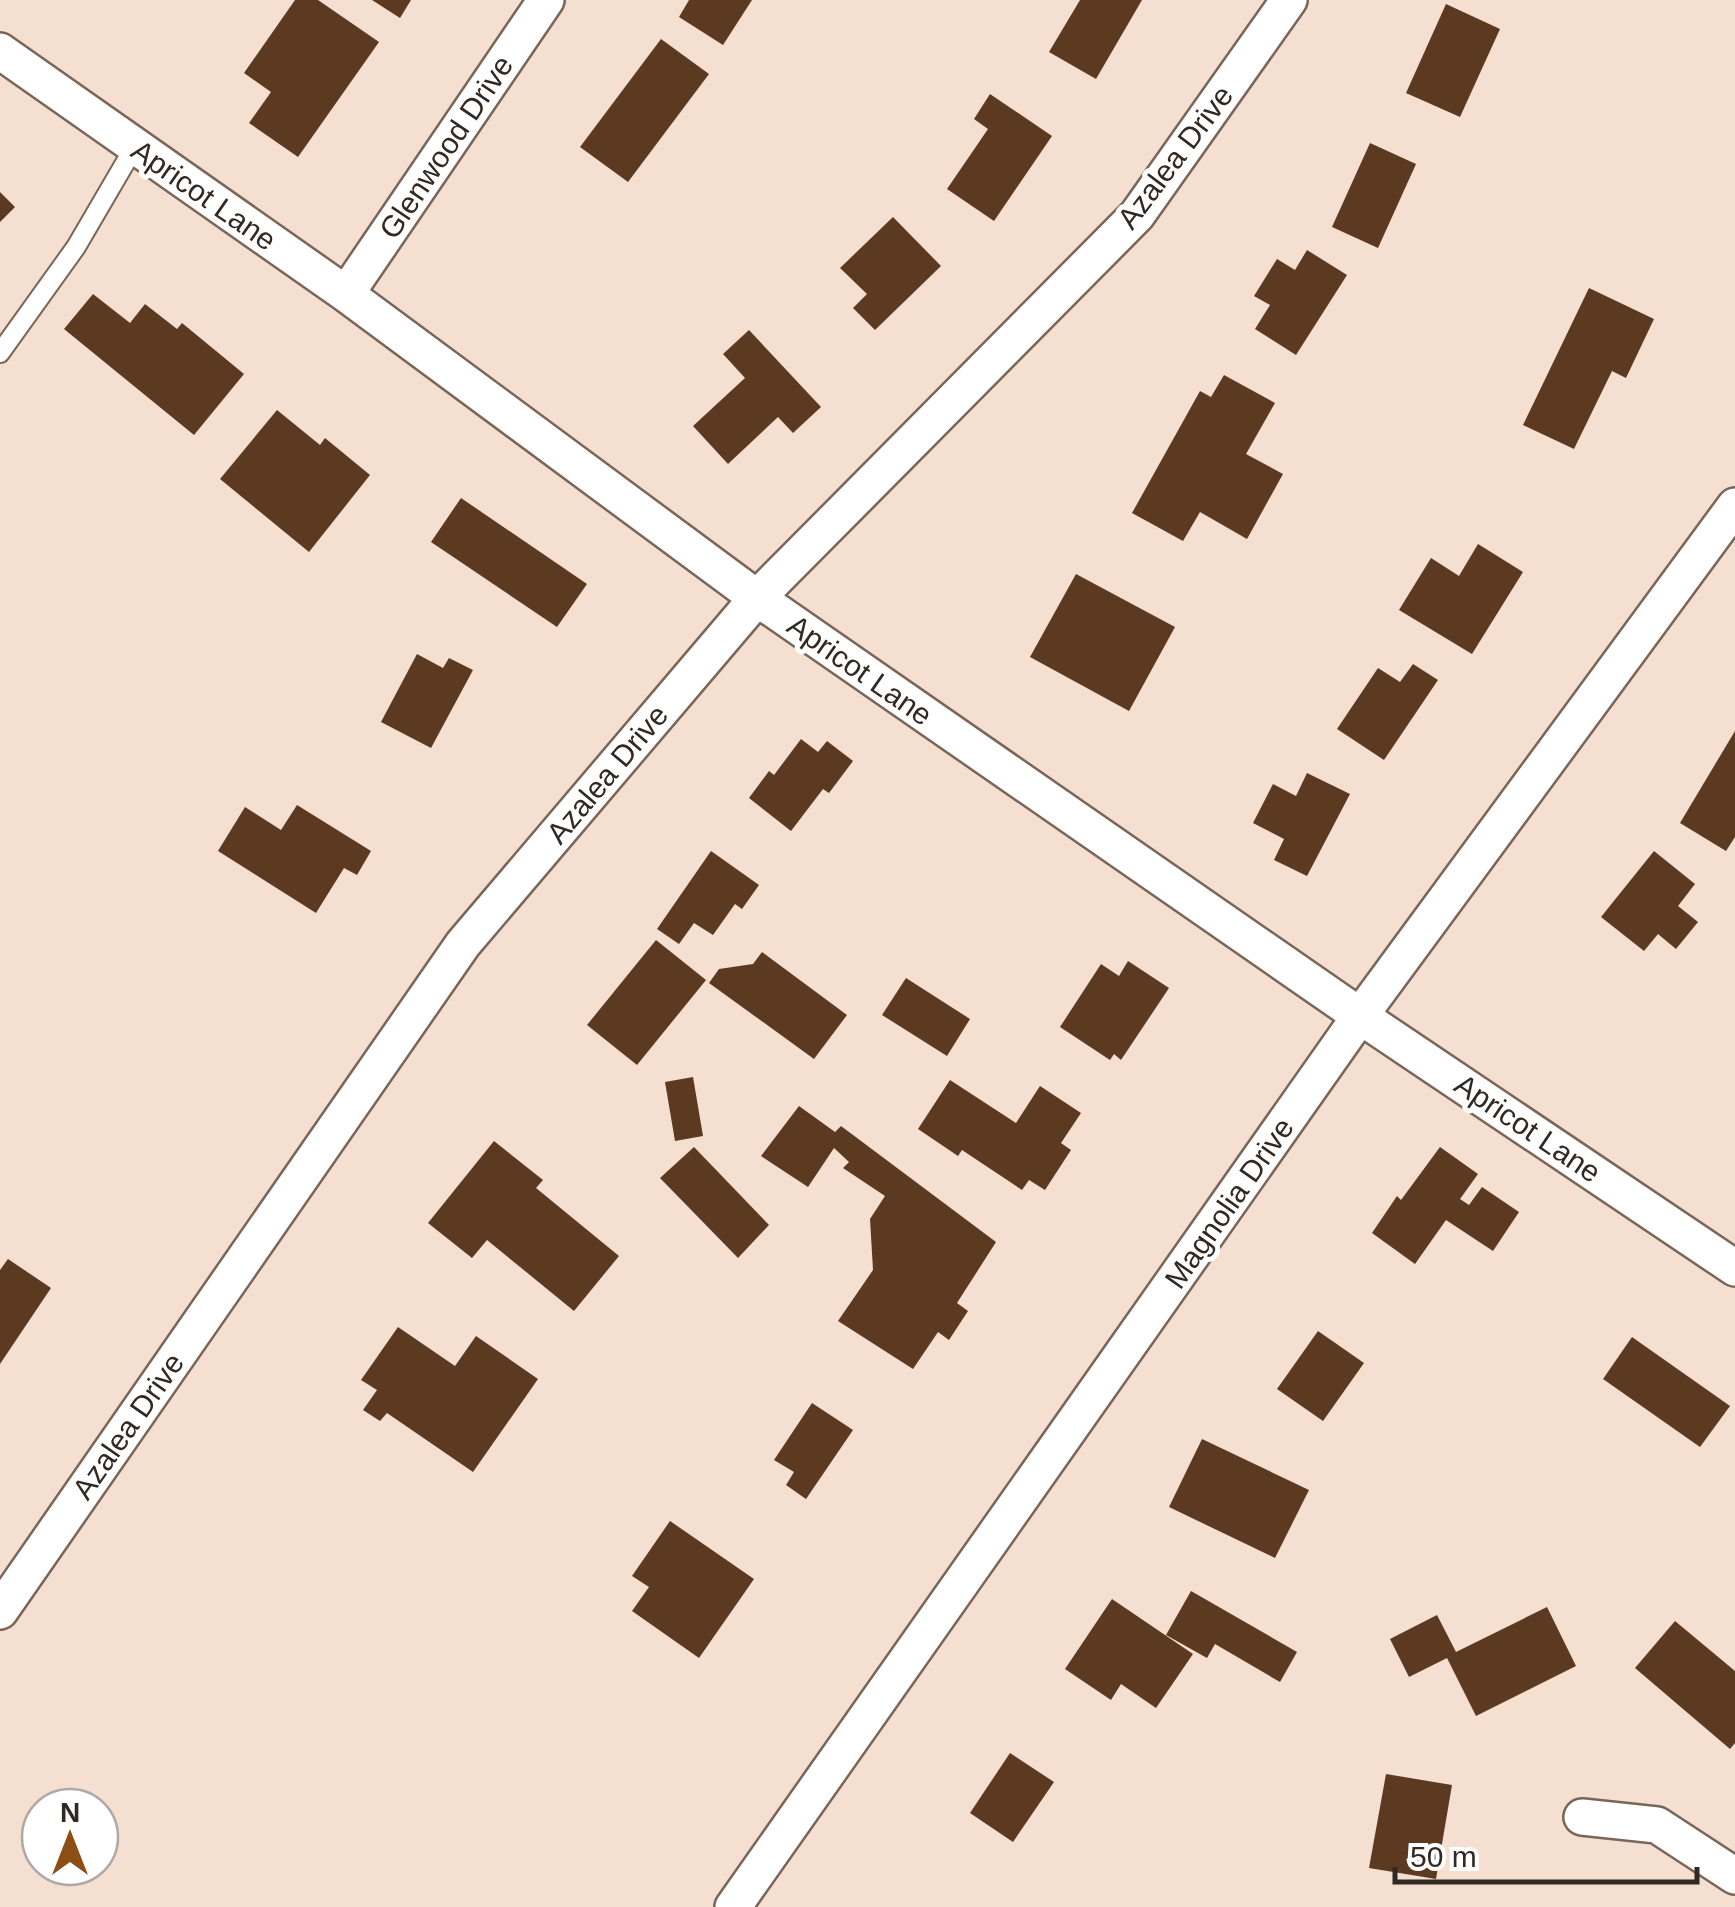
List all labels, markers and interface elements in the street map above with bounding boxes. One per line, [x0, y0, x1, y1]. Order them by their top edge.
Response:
street label: Glenwood Drive [373, 49, 519, 245]
street label: Azalea Drive [1111, 79, 1239, 235]
street label: Apricot Lane [126, 133, 282, 257]
street label: Apricot Lane [782, 608, 938, 732]
street label: Azalea Drive [540, 698, 674, 850]
street label: Apricot Lane [1449, 1067, 1607, 1189]
street label: Magnolia Drive [1158, 1112, 1300, 1294]
street label: Azalea Drive [66, 1347, 190, 1505]
north arrow [20, 1787, 120, 1887]
text: N [60, 1797, 80, 1828]
scale bar [1395, 1822, 1698, 1884]
text: 50 m [1410, 1840, 1477, 1873]

